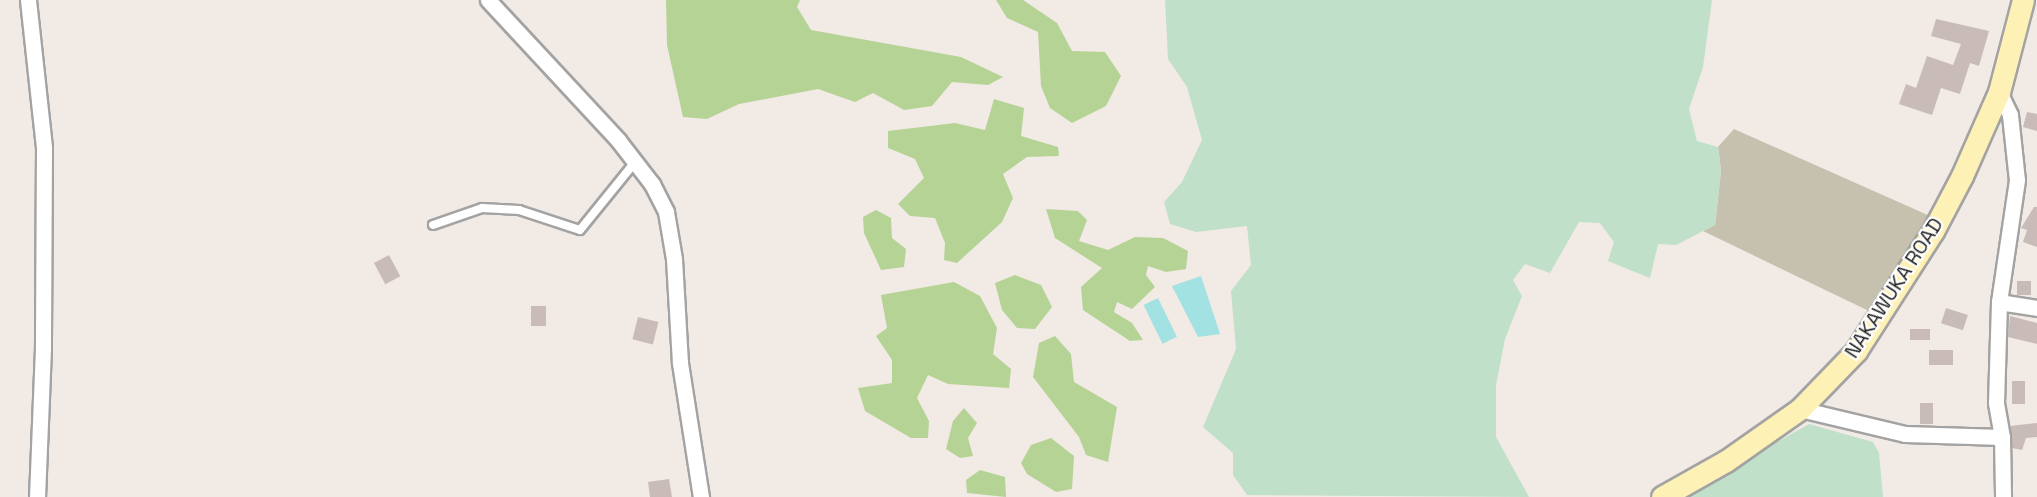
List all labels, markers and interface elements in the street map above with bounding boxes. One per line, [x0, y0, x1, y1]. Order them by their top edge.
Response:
street label: NAKAWUKA ROAD [1840, 213, 1948, 363]

